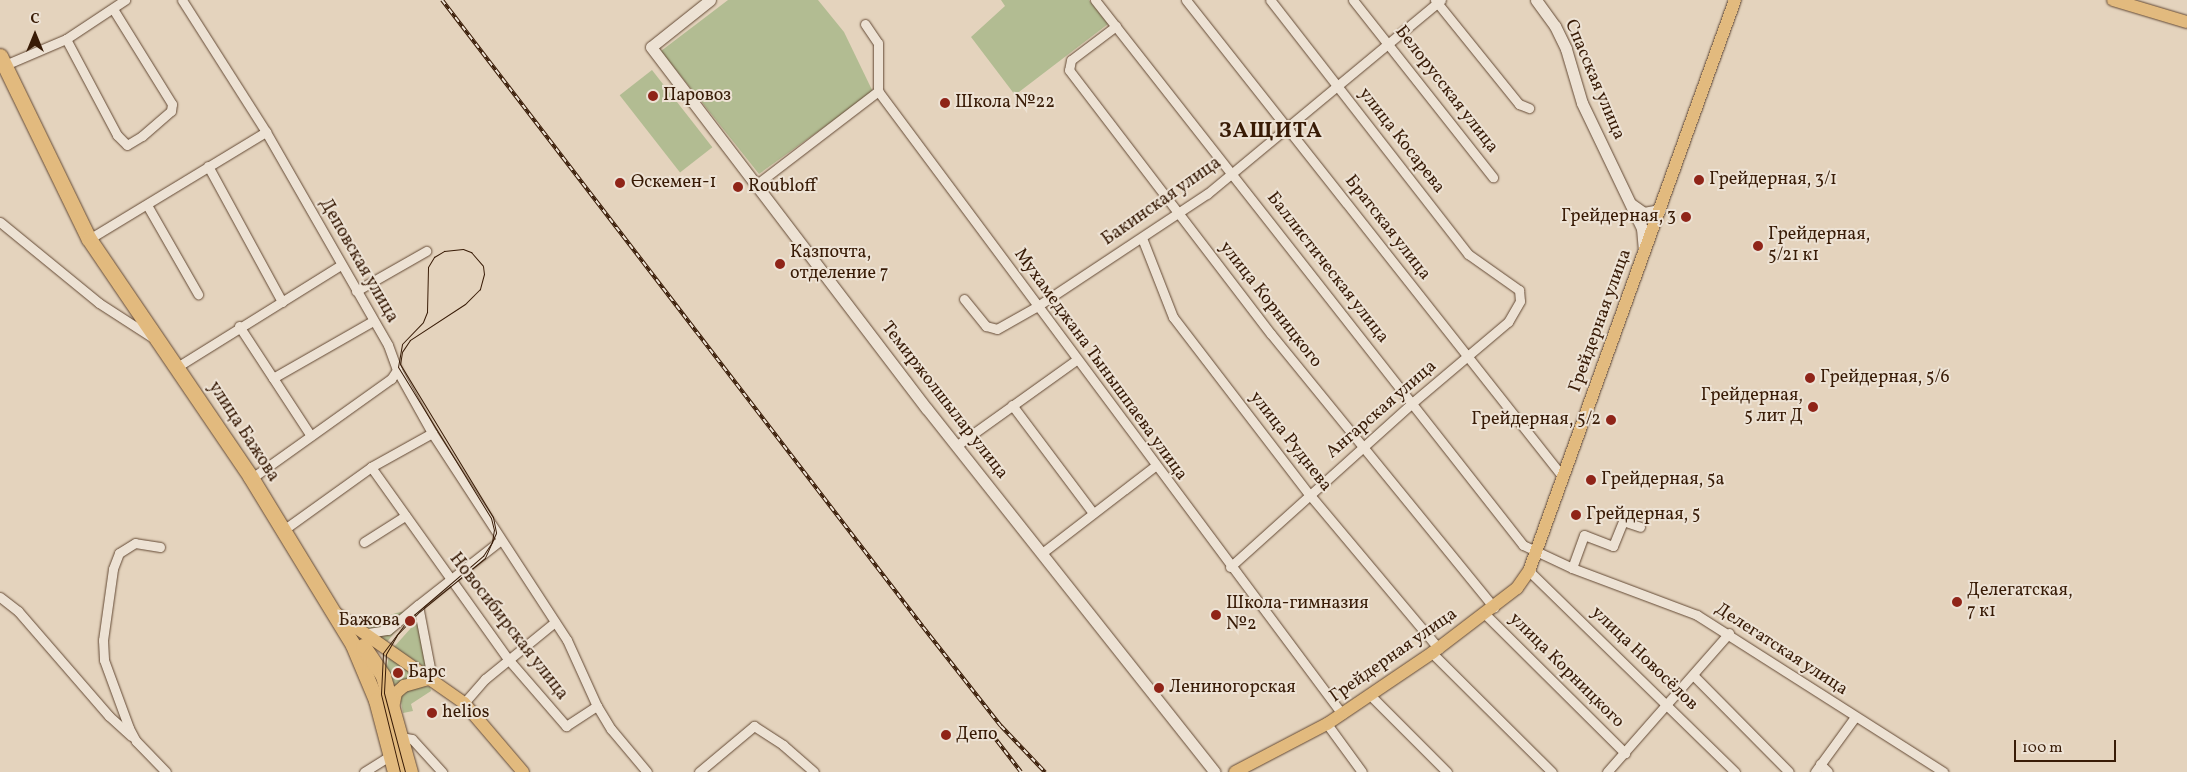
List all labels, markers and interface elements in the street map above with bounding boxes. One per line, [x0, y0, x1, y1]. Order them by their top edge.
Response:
north arrow [10, 10, 60, 60]
text: С [30, 10, 40, 29]
street label: Спасская улица [1559, 16, 1629, 144]
street label: Белорусская улица [1389, 22, 1503, 158]
street label: улица Косарева [1353, 84, 1449, 198]
place label: Паровоз [663, 85, 731, 107]
marker: Паровоз [647, 90, 659, 102]
place label: Школа №22 [955, 92, 1055, 114]
marker: Школа №22 [939, 97, 951, 109]
district label: ЗАЩИТА [1218, 119, 1324, 145]
street label: Бакинская улица [1098, 153, 1226, 251]
place label: Грейдерная, 3/1 [1709, 169, 1837, 191]
street label: Братская улица [1339, 171, 1435, 285]
place label: Өскемен-1 [631, 172, 716, 194]
marker: Грейдерная, 3/1 [1693, 174, 1705, 186]
marker: Өскемен-1 [613, 176, 627, 190]
place label: Roubloff [748, 176, 816, 198]
marker: Roubloff [732, 181, 744, 193]
street label: Баллистическая улица [1261, 188, 1393, 348]
street label: Деповская улица [314, 195, 402, 327]
place label: Грейдерная, 3 [1561, 206, 1676, 228]
marker: Грейдерная, 3 [1680, 211, 1692, 223]
place label: Грейдерная, 5/21 к1 [1768, 225, 1870, 268]
street label: улица Корницкого [1214, 238, 1326, 372]
marker: Грейдерная, 5/21 к1 [1752, 240, 1764, 252]
place label: Казпочта, отделение 7 [790, 243, 888, 286]
street label: Мухамеджана Тынышпаева улица [1008, 244, 1192, 486]
street label: Грейдерная улица [1565, 246, 1637, 396]
marker: Казпочта, отделение 7 [774, 258, 786, 270]
street label: Темиржолшылар улица [876, 318, 1012, 484]
street label: Ангарская улица [1322, 356, 1442, 464]
place label: Грейдерная, 5/6 [1820, 367, 1950, 389]
marker: Грейдерная, 5/6 [1804, 372, 1816, 384]
street label: улица Бажова [203, 378, 283, 486]
place label: Грейдерная, 5 лит Д [1701, 386, 1803, 428]
street label: улица Руднева [1244, 388, 1336, 496]
marker: Грейдерная, 5 лит Д [1807, 401, 1819, 413]
place label: Грейдерная, 5/2 [1471, 409, 1601, 431]
marker: Грейдерная, 5/2 [1605, 414, 1617, 426]
place label: Грейдерная, 5а [1601, 469, 1724, 491]
marker: Грейдерная, 5а [1585, 474, 1597, 486]
place label: Грейдерная, 5 [1586, 504, 1700, 526]
marker: Грейдерная, 5 [1570, 509, 1582, 521]
street label: Новосибирская улица [444, 549, 572, 705]
place label: Делегатская, 7 к1 [1967, 581, 2073, 624]
place label: Школа-гимназия №2 [1226, 594, 1369, 636]
marker: Делегатская, 7 к1 [1951, 596, 1963, 608]
street label: Делегатская улица [1710, 599, 1852, 701]
street label: улица Новосёлов [1586, 602, 1702, 716]
street label: Грейдерная улица [1326, 604, 1462, 708]
marker: Школа-гимназия №2 [1210, 609, 1222, 621]
street label: улица Корницкого [1504, 609, 1628, 733]
place label: Бажова [338, 610, 400, 632]
marker: Бажова [404, 615, 416, 627]
place label: Барс [408, 662, 446, 684]
marker: Барс [392, 667, 404, 679]
place label: Лениногорская [1169, 677, 1296, 699]
marker: Лениногорская [1153, 682, 1165, 694]
place label: helios [442, 702, 489, 724]
marker: helios [426, 707, 438, 719]
place label: Депо [956, 724, 998, 746]
marker: Депо [940, 729, 952, 741]
scale bar [2017, 730, 2120, 762]
text: 100 m [2022, 738, 2062, 759]

